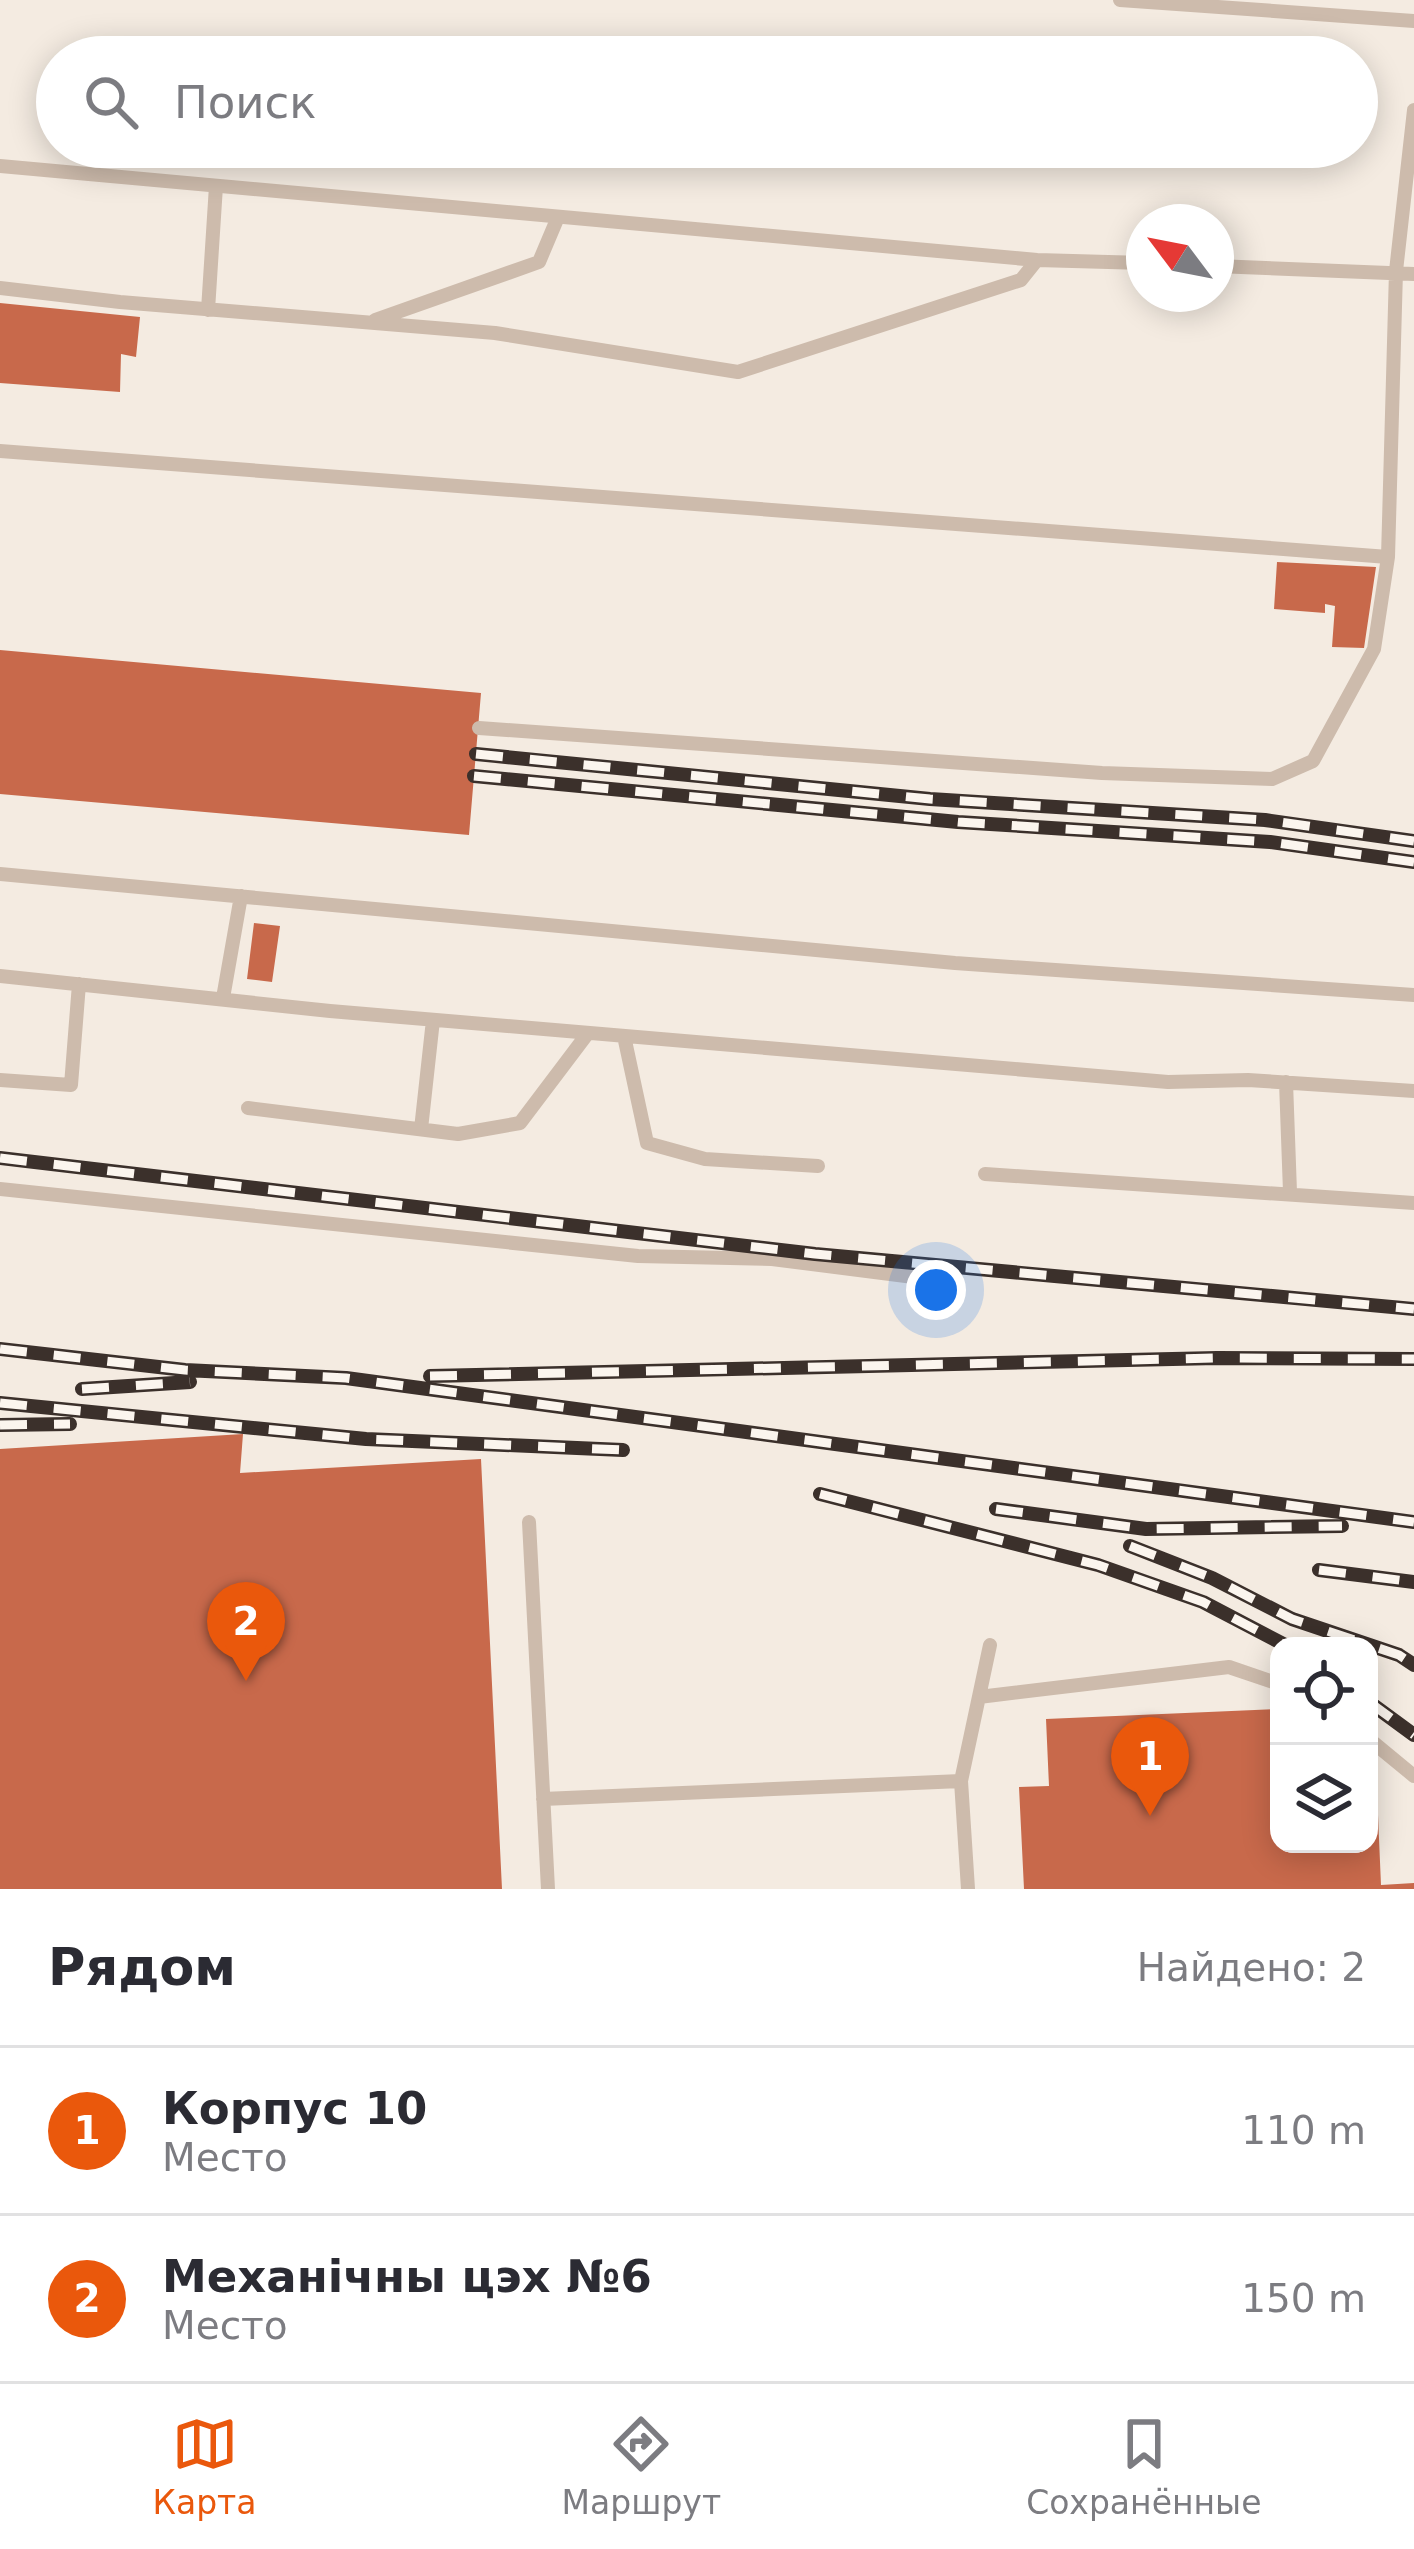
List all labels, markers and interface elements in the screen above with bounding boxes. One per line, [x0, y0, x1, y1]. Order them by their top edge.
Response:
search box [36, 36, 1378, 168]
icon: search [78, 69, 144, 135]
text: Поиск [174, 76, 317, 129]
north arrow [1126, 204, 1234, 312]
your location [906, 1260, 966, 1320]
pin: 2 [207, 1582, 285, 1681]
map controls [1270, 1637, 1378, 1853]
button: locate [1270, 1637, 1378, 1745]
pin: 1 [1111, 1717, 1189, 1816]
button: layers [1270, 1745, 1378, 1853]
text: Рядом [48, 1938, 236, 1997]
text: Найдено: 2 [1137, 1945, 1366, 1990]
text: Корпус 10 [162, 2082, 427, 2135]
text: 1 [73, 2108, 101, 2153]
text: 110 m [1241, 2108, 1366, 2153]
text: Место [162, 2135, 288, 2180]
text: Механічны цэх №6 [162, 2250, 652, 2303]
text: 2 [73, 2276, 101, 2321]
text: 150 m [1241, 2276, 1366, 2321]
text: Место [162, 2303, 288, 2348]
tab: Карта [153, 2411, 257, 2522]
tab: Маршрут [562, 2411, 721, 2522]
tab: Сохранённые [1026, 2411, 1261, 2522]

